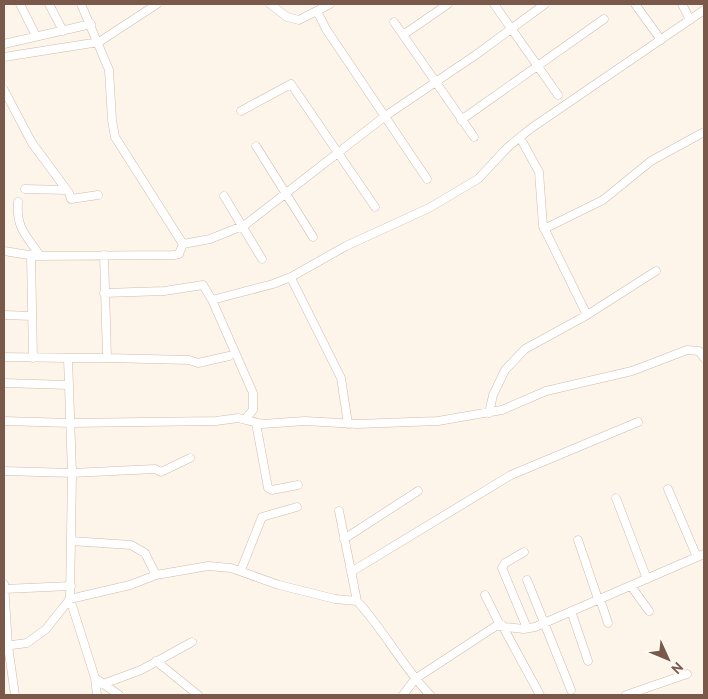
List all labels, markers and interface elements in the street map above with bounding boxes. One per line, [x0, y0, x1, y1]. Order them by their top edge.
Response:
north arrow [643, 634, 693, 684]
text: N [667, 657, 686, 677]

